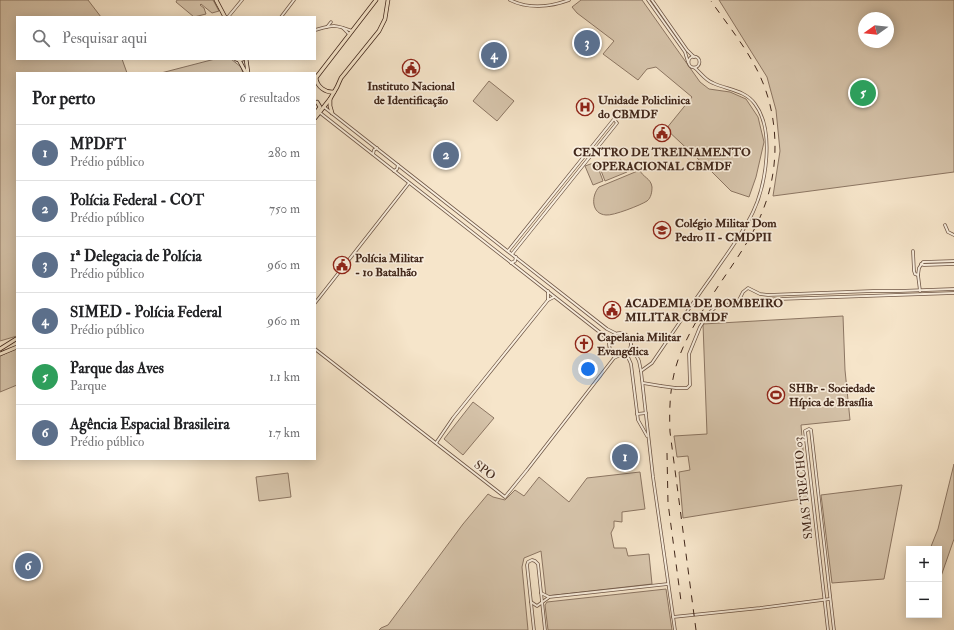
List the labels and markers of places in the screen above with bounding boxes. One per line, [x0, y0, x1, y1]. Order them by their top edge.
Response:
pin: 3 [574, 28, 600, 58]
pin: 4 [481, 40, 507, 70]
public building icon: Instituto Nacional de Identificação [401, 58, 421, 78]
pin: 5 [850, 78, 876, 108]
place label: Instituto Nacional de Identificação [367, 79, 456, 108]
place label: Unidade Policlinica do CBMDF [598, 93, 691, 122]
hospital icon: Unidade Policlinica do CBMDF [575, 97, 595, 117]
public building icon: CENTRO DE TREINAMENTO OPERACIONAL CBMDF [652, 123, 672, 143]
pin: 2 [433, 140, 459, 170]
place label: CENTRO DE TREINAMENTO OPERACIONAL CBMDF [573, 145, 751, 174]
place label: Colégio Militar Dom Pedro II - CMDPII [675, 216, 777, 245]
school or university icon: Colégio Militar Dom Pedro II - CMDPII [652, 220, 672, 240]
place label: Polícia Militar - 1o Batalhão [355, 251, 424, 280]
public building icon: Polícia Militar - 1o Batalhão [332, 255, 352, 275]
place label: ACADEMIA DE BOMBEIRO MILITAR CBMDF [624, 296, 783, 325]
public building icon: ACADEMIA DE BOMBEIRO MILITAR CBMDF [602, 300, 622, 320]
place label: Capelania Militar Evangélica [597, 330, 681, 359]
church icon: Capelania Militar Evangélica [574, 334, 594, 354]
place label: SHBr - Sociedade Hípica de Brasília [789, 381, 876, 410]
sports icon: SHBr - Sociedade Hípica de Brasília [766, 385, 786, 405]
pin: 1 [612, 442, 638, 472]
pin: 6 [15, 551, 41, 581]

